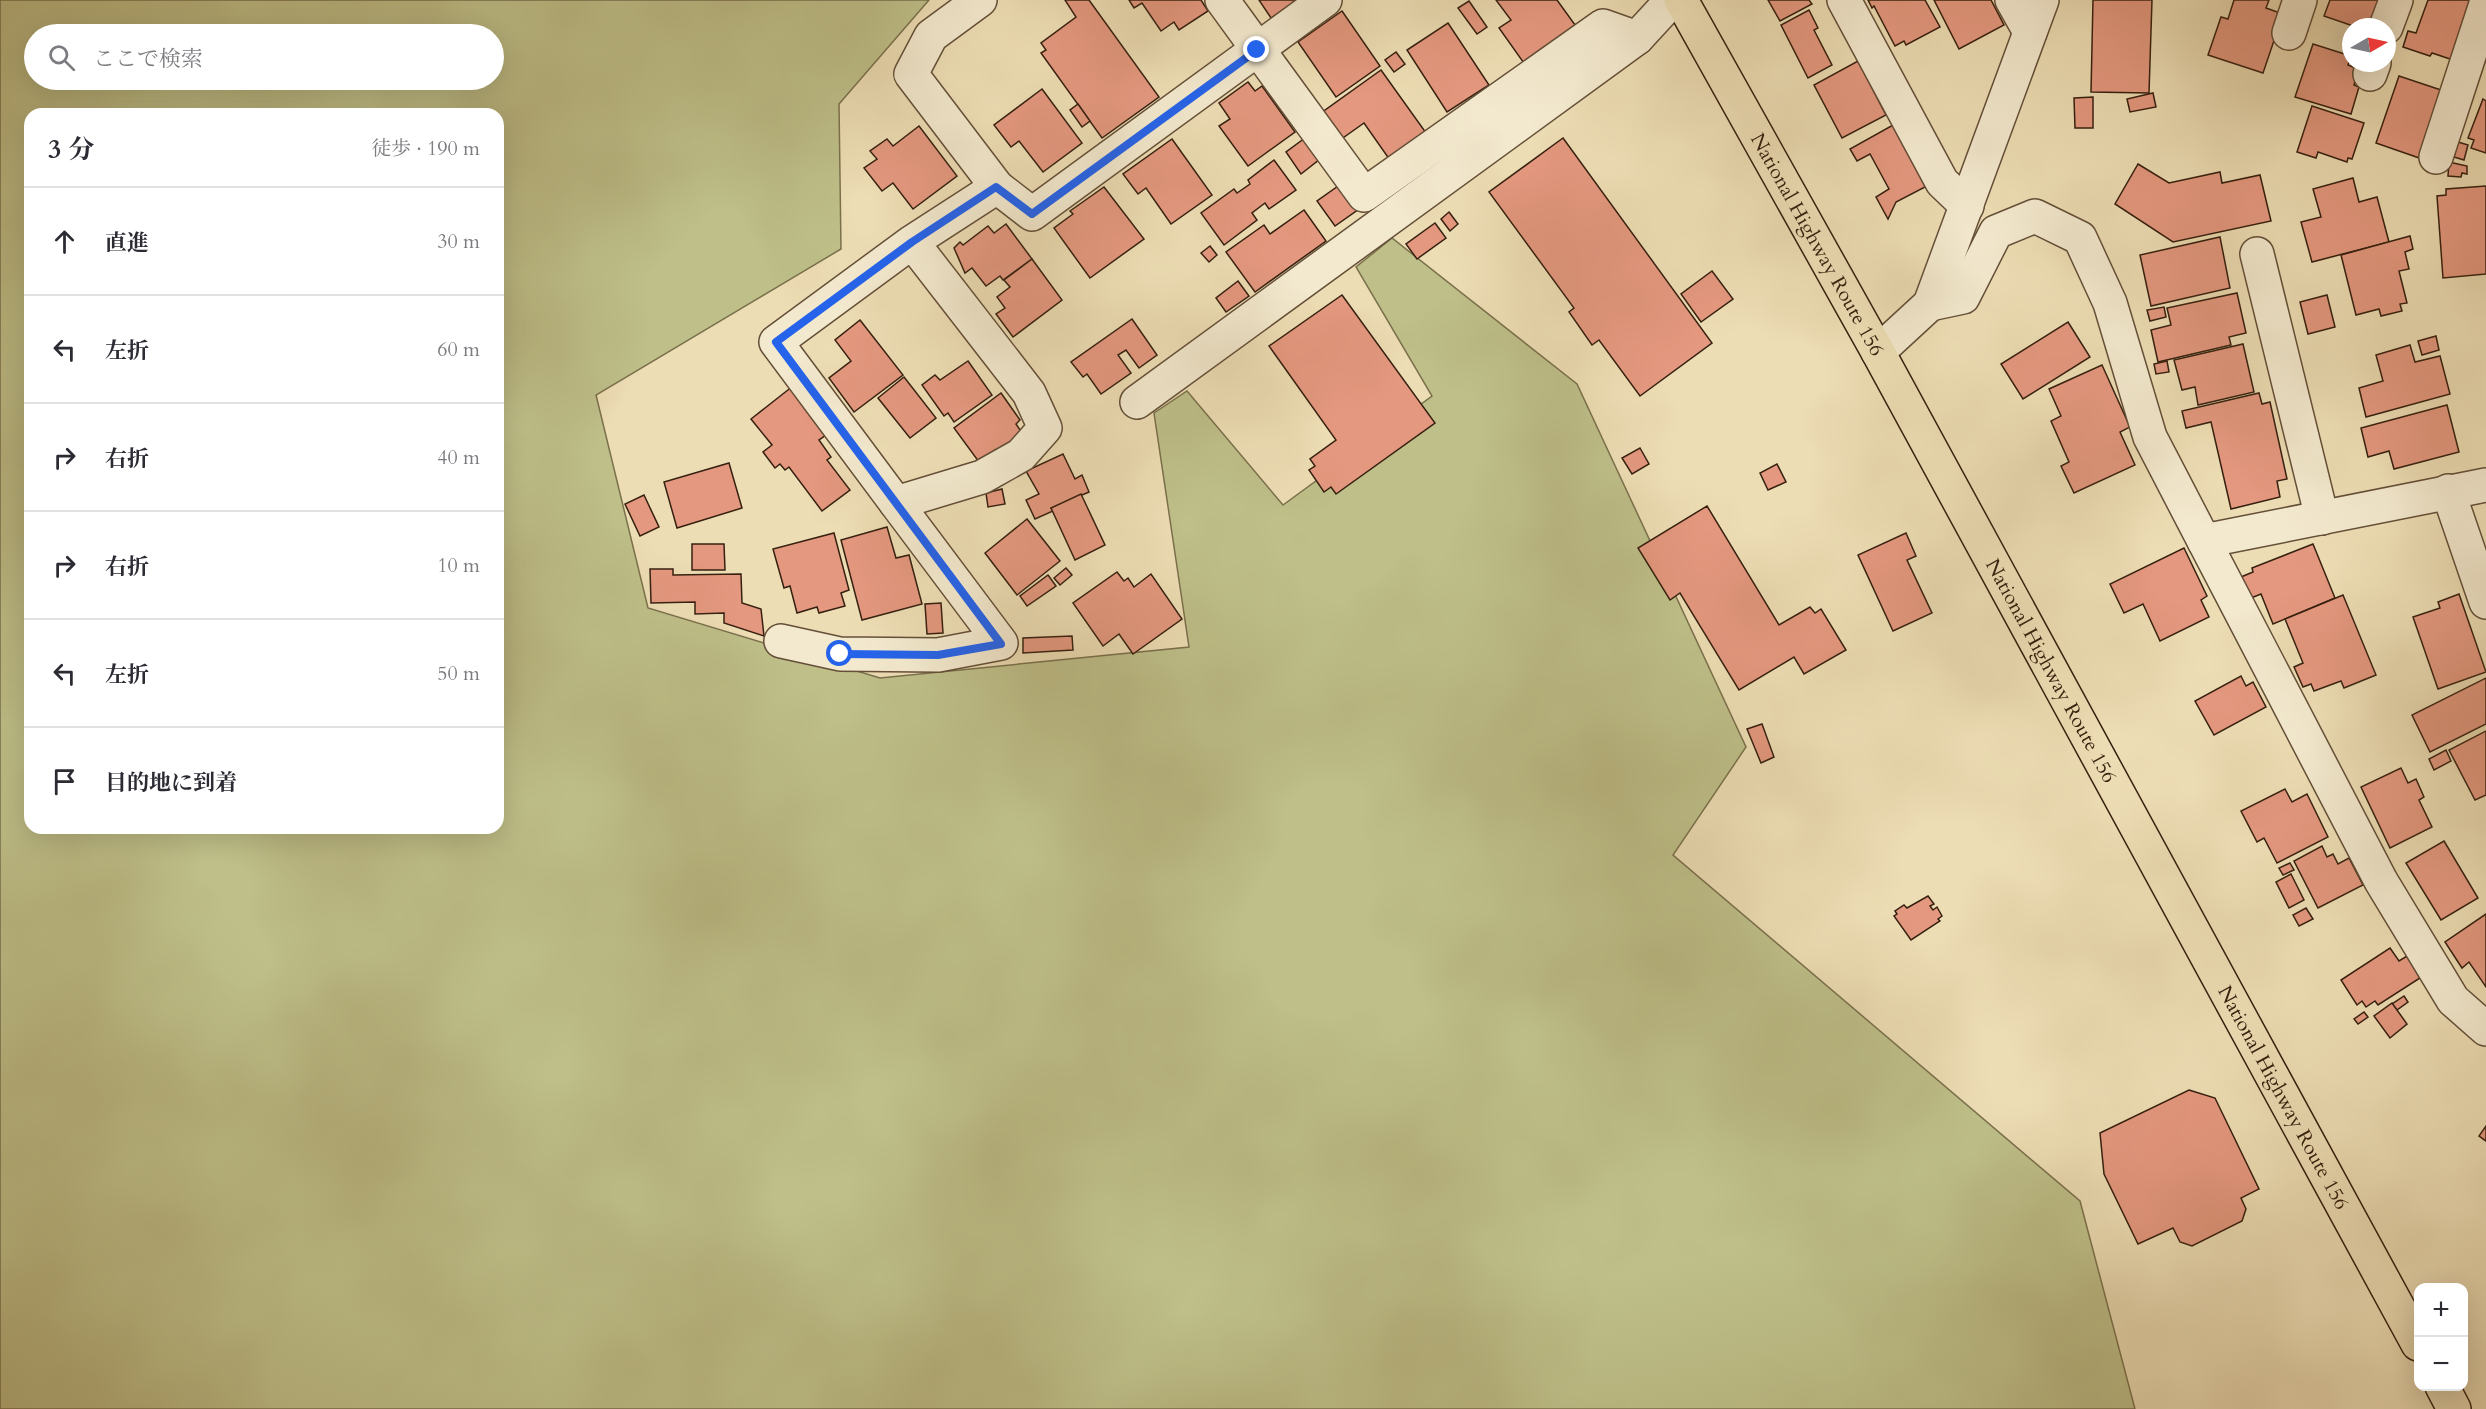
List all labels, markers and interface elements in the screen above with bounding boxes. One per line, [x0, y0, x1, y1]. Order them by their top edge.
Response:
north arrow [2342, 18, 2396, 72]
search box [24, 24, 504, 90]
route end [1243, 36, 1269, 62]
icon: search [45, 41, 78, 74]
text: ここで検索 [93, 44, 203, 74]
street label: National Highway Route 156 [1744, 128, 1890, 361]
text: 3 分 [48, 132, 94, 167]
text: 徒歩 · 190 m [371, 135, 480, 162]
icon: ahead [48, 225, 81, 258]
text: 直進 [105, 228, 149, 258]
text: 30 m [437, 228, 480, 255]
icon: left [48, 333, 81, 366]
text: 左折 [105, 336, 149, 366]
text: 60 m [437, 336, 480, 363]
icon: right [48, 441, 81, 474]
text: 右折 [105, 444, 149, 474]
text: 40 m [437, 444, 480, 471]
icon: right [48, 549, 81, 582]
text: 右折 [105, 552, 149, 582]
text: 10 m [437, 552, 480, 579]
street label: National Highway Route 156 [1979, 554, 2123, 788]
route start [826, 640, 852, 666]
icon: left [48, 657, 81, 690]
text: 左折 [105, 660, 149, 690]
text: 50 m [437, 660, 480, 687]
icon: arrive [48, 765, 81, 798]
text: 目的地に到着 [105, 768, 237, 798]
street label: National Highway Route 156 [2211, 981, 2355, 1214]
map controls [2414, 1283, 2468, 1391]
button: + [2414, 1283, 2468, 1337]
button: − [2414, 1337, 2468, 1391]

